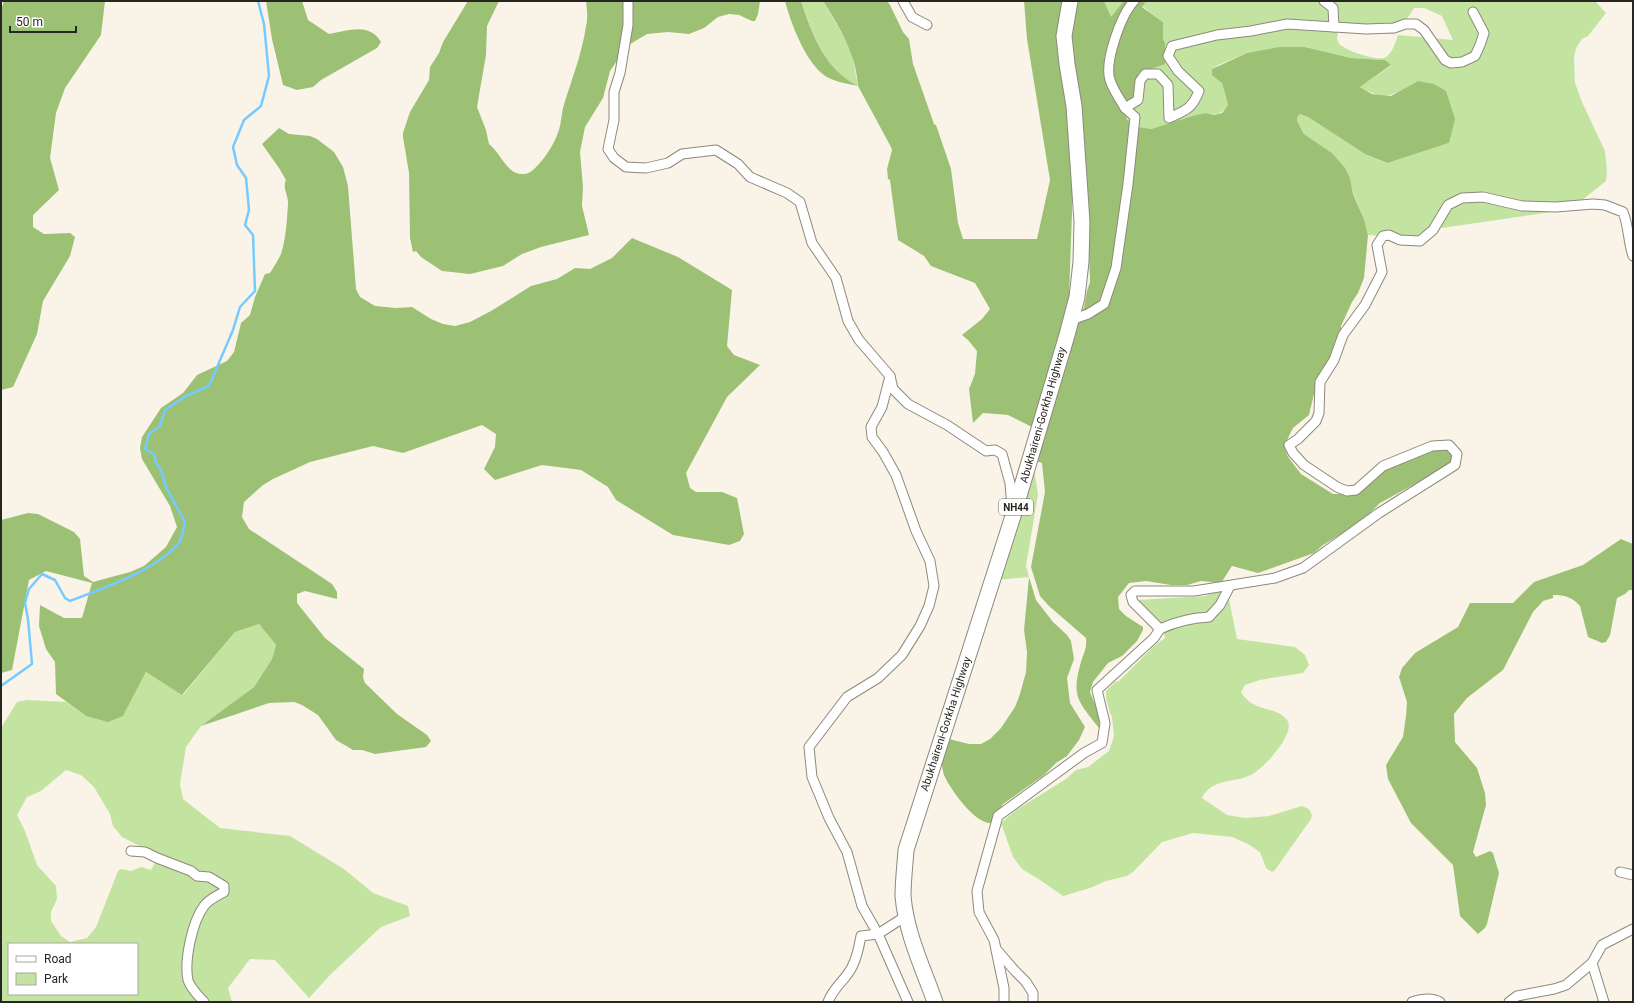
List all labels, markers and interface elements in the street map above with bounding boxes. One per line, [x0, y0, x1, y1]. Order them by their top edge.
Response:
scale bar [10, 8, 76, 34]
text: 50 m [16, 15, 43, 29]
street label: Abukhaireni-Gorkha Highway [1017, 345, 1069, 485]
road number: NH44 [999, 499, 1033, 515]
street label: Abukhaireni-Gorkha Highway [918, 654, 974, 793]
legend [8, 943, 138, 995]
text: Road [44, 952, 72, 966]
text: Park [44, 972, 69, 986]

